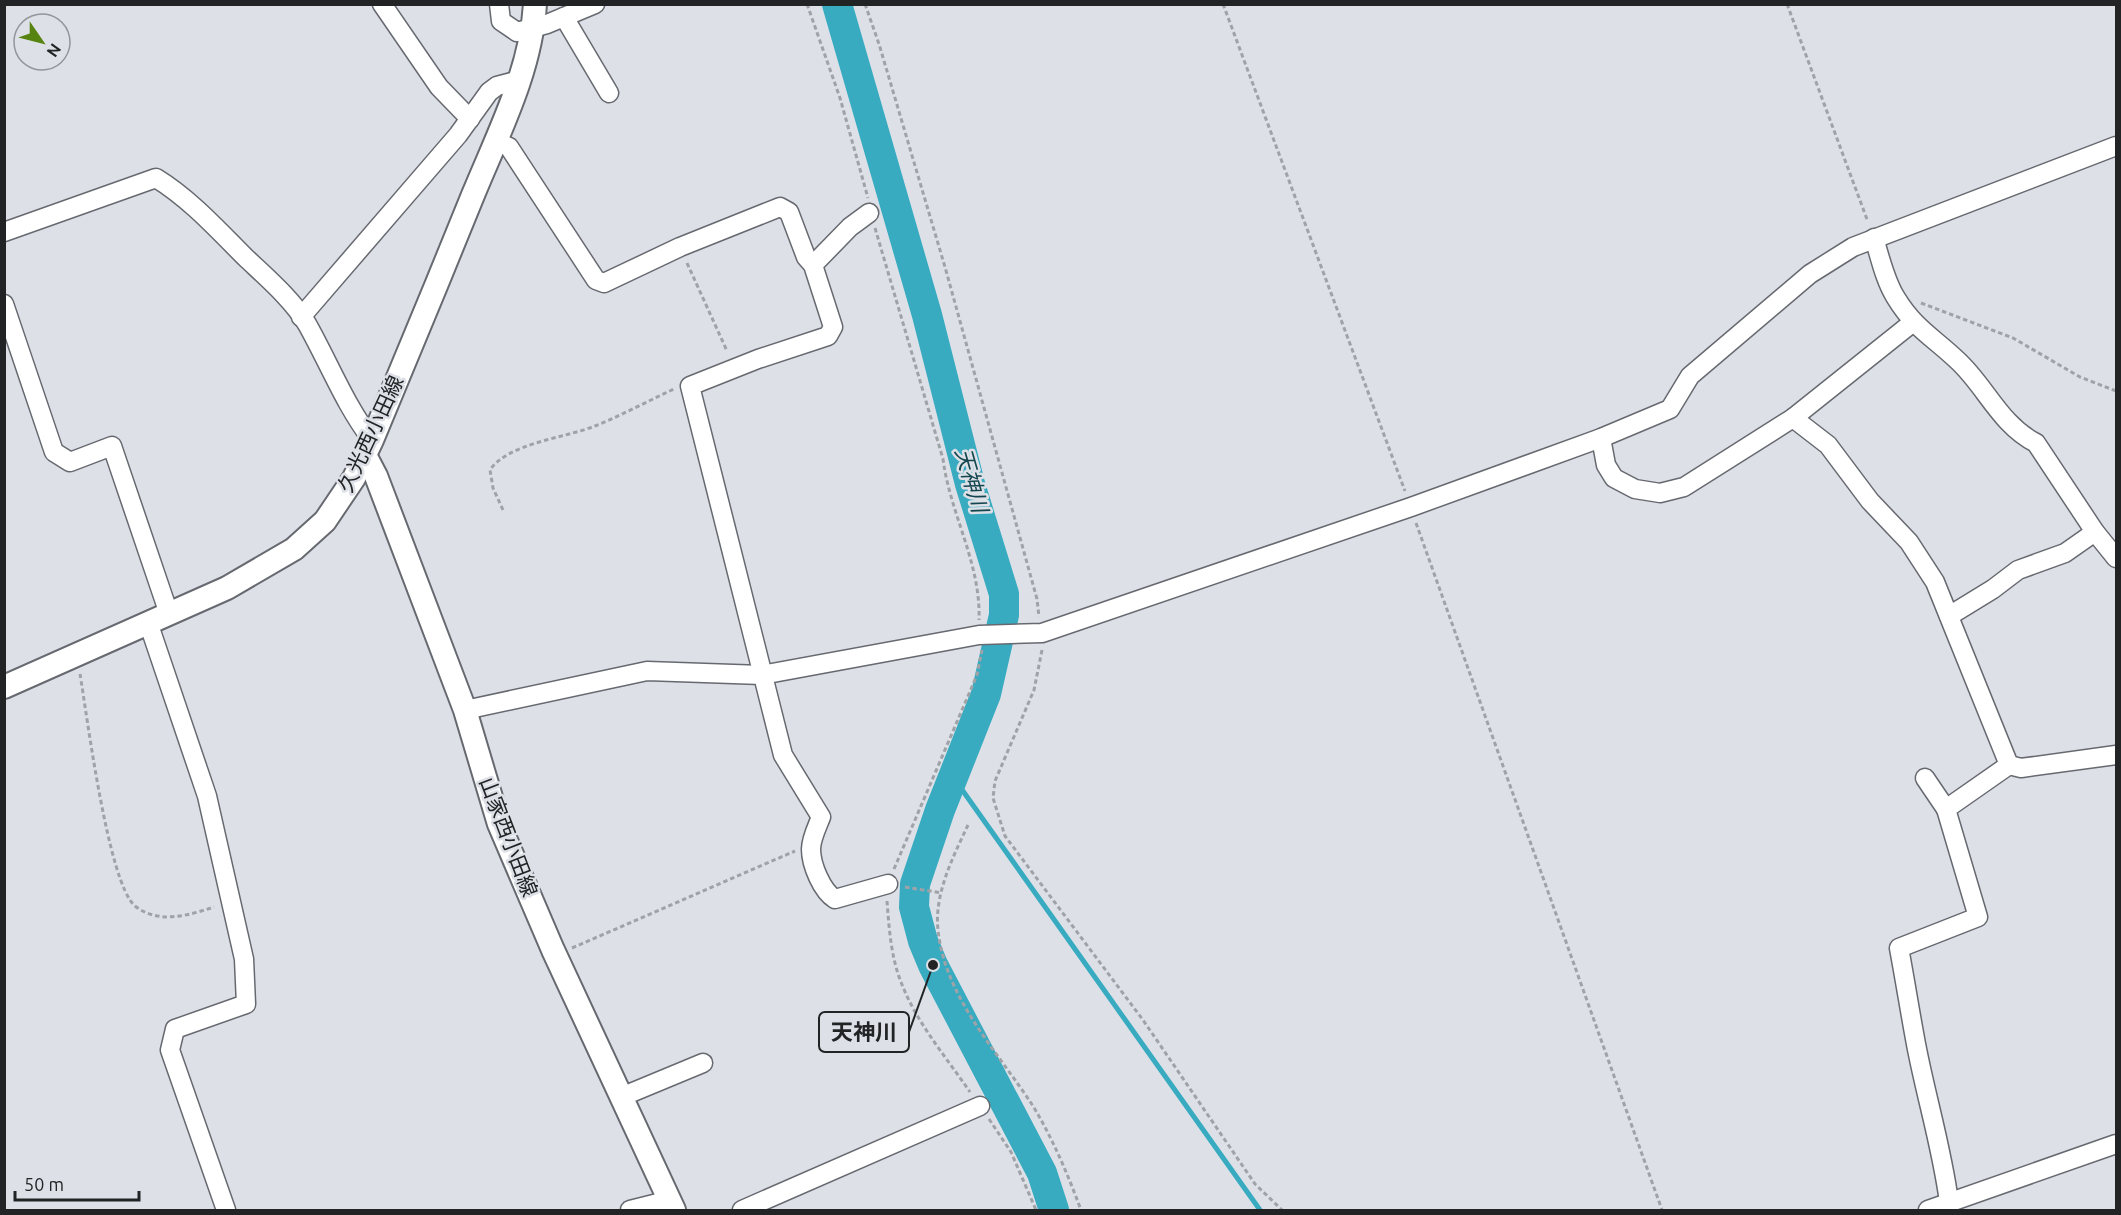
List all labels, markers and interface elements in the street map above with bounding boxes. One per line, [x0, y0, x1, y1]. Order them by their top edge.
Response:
north arrow [12, 12, 72, 72]
text: N [43, 41, 65, 61]
street label: 久光西小田線 [333, 371, 408, 496]
water label: 天神川 [951, 445, 994, 517]
street label: 山家西小田線 [475, 774, 543, 900]
callout: 天神川 [819, 1012, 909, 1052]
text: 天神川 [831, 1019, 897, 1044]
scale bar [15, 1164, 140, 1202]
text: 50 m [24, 1174, 64, 1194]

